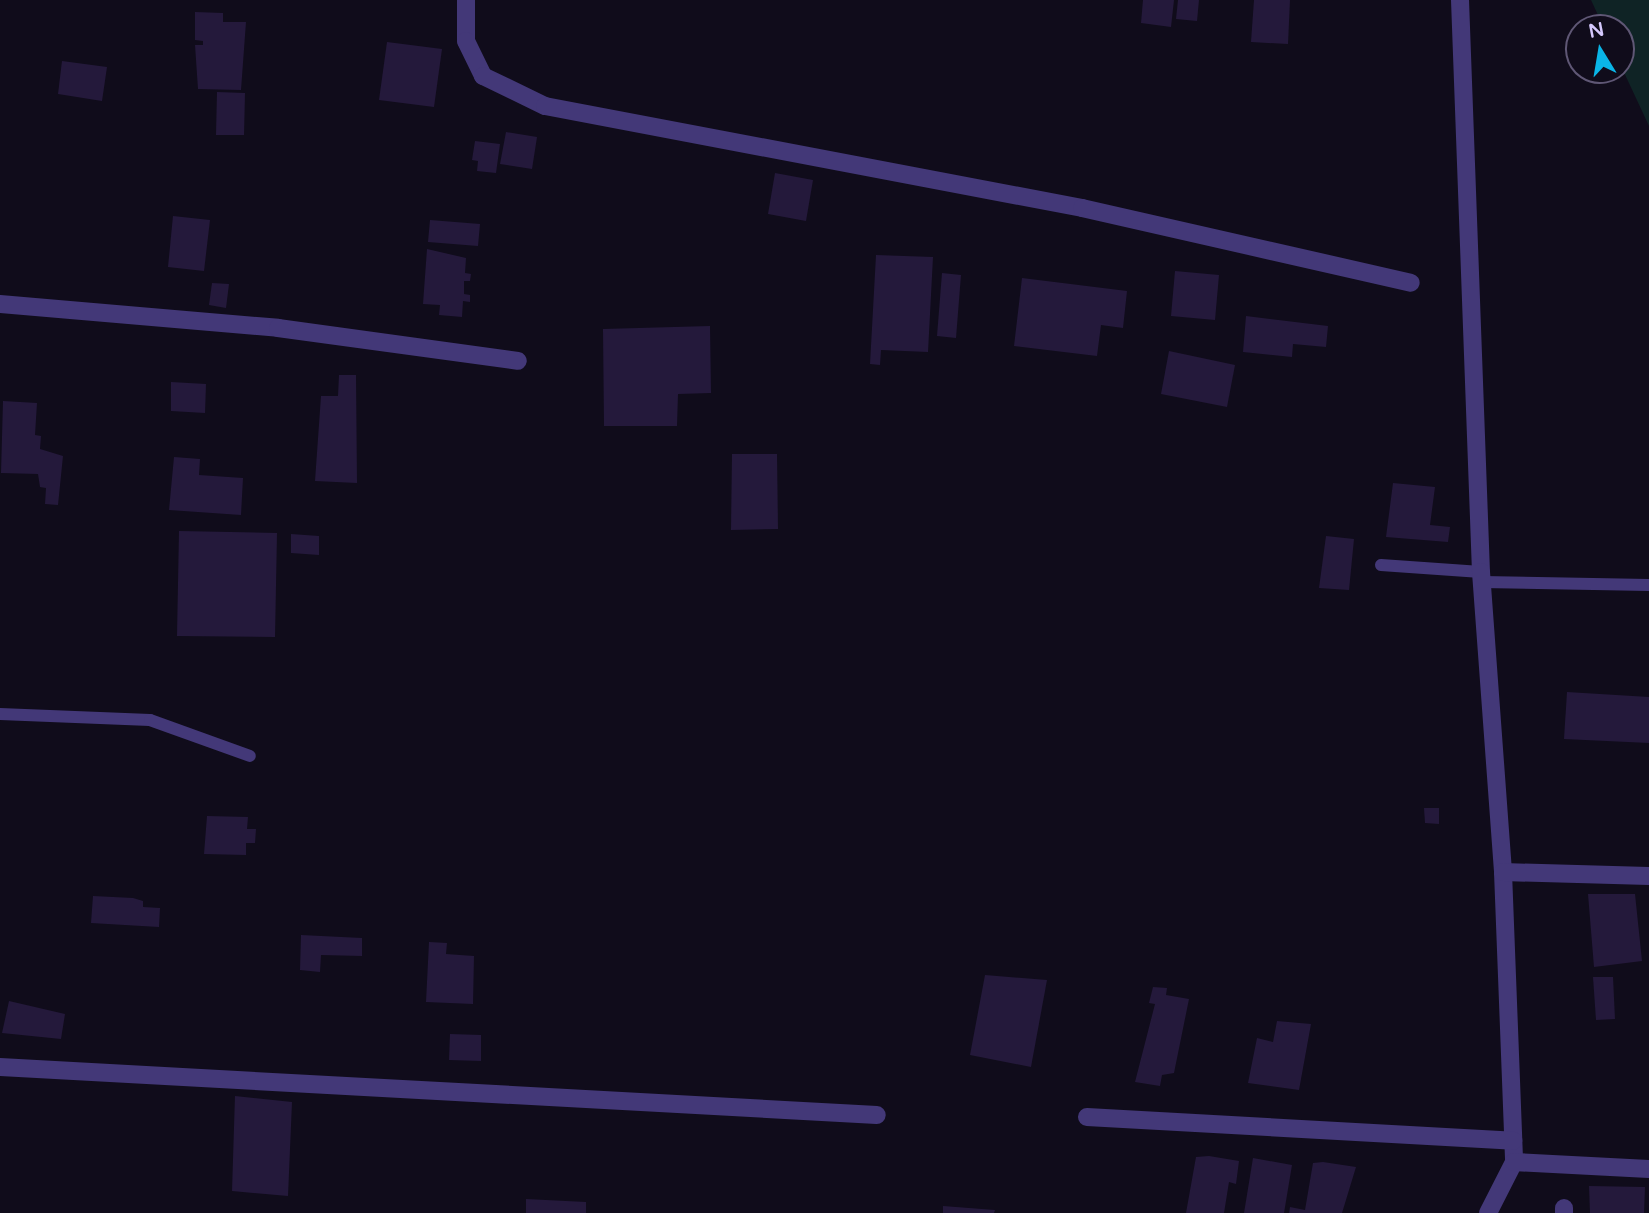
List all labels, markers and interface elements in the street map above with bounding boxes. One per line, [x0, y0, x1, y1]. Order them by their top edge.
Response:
north arrow [1565, 14, 1635, 84]
text: N [1587, 18, 1606, 43]

